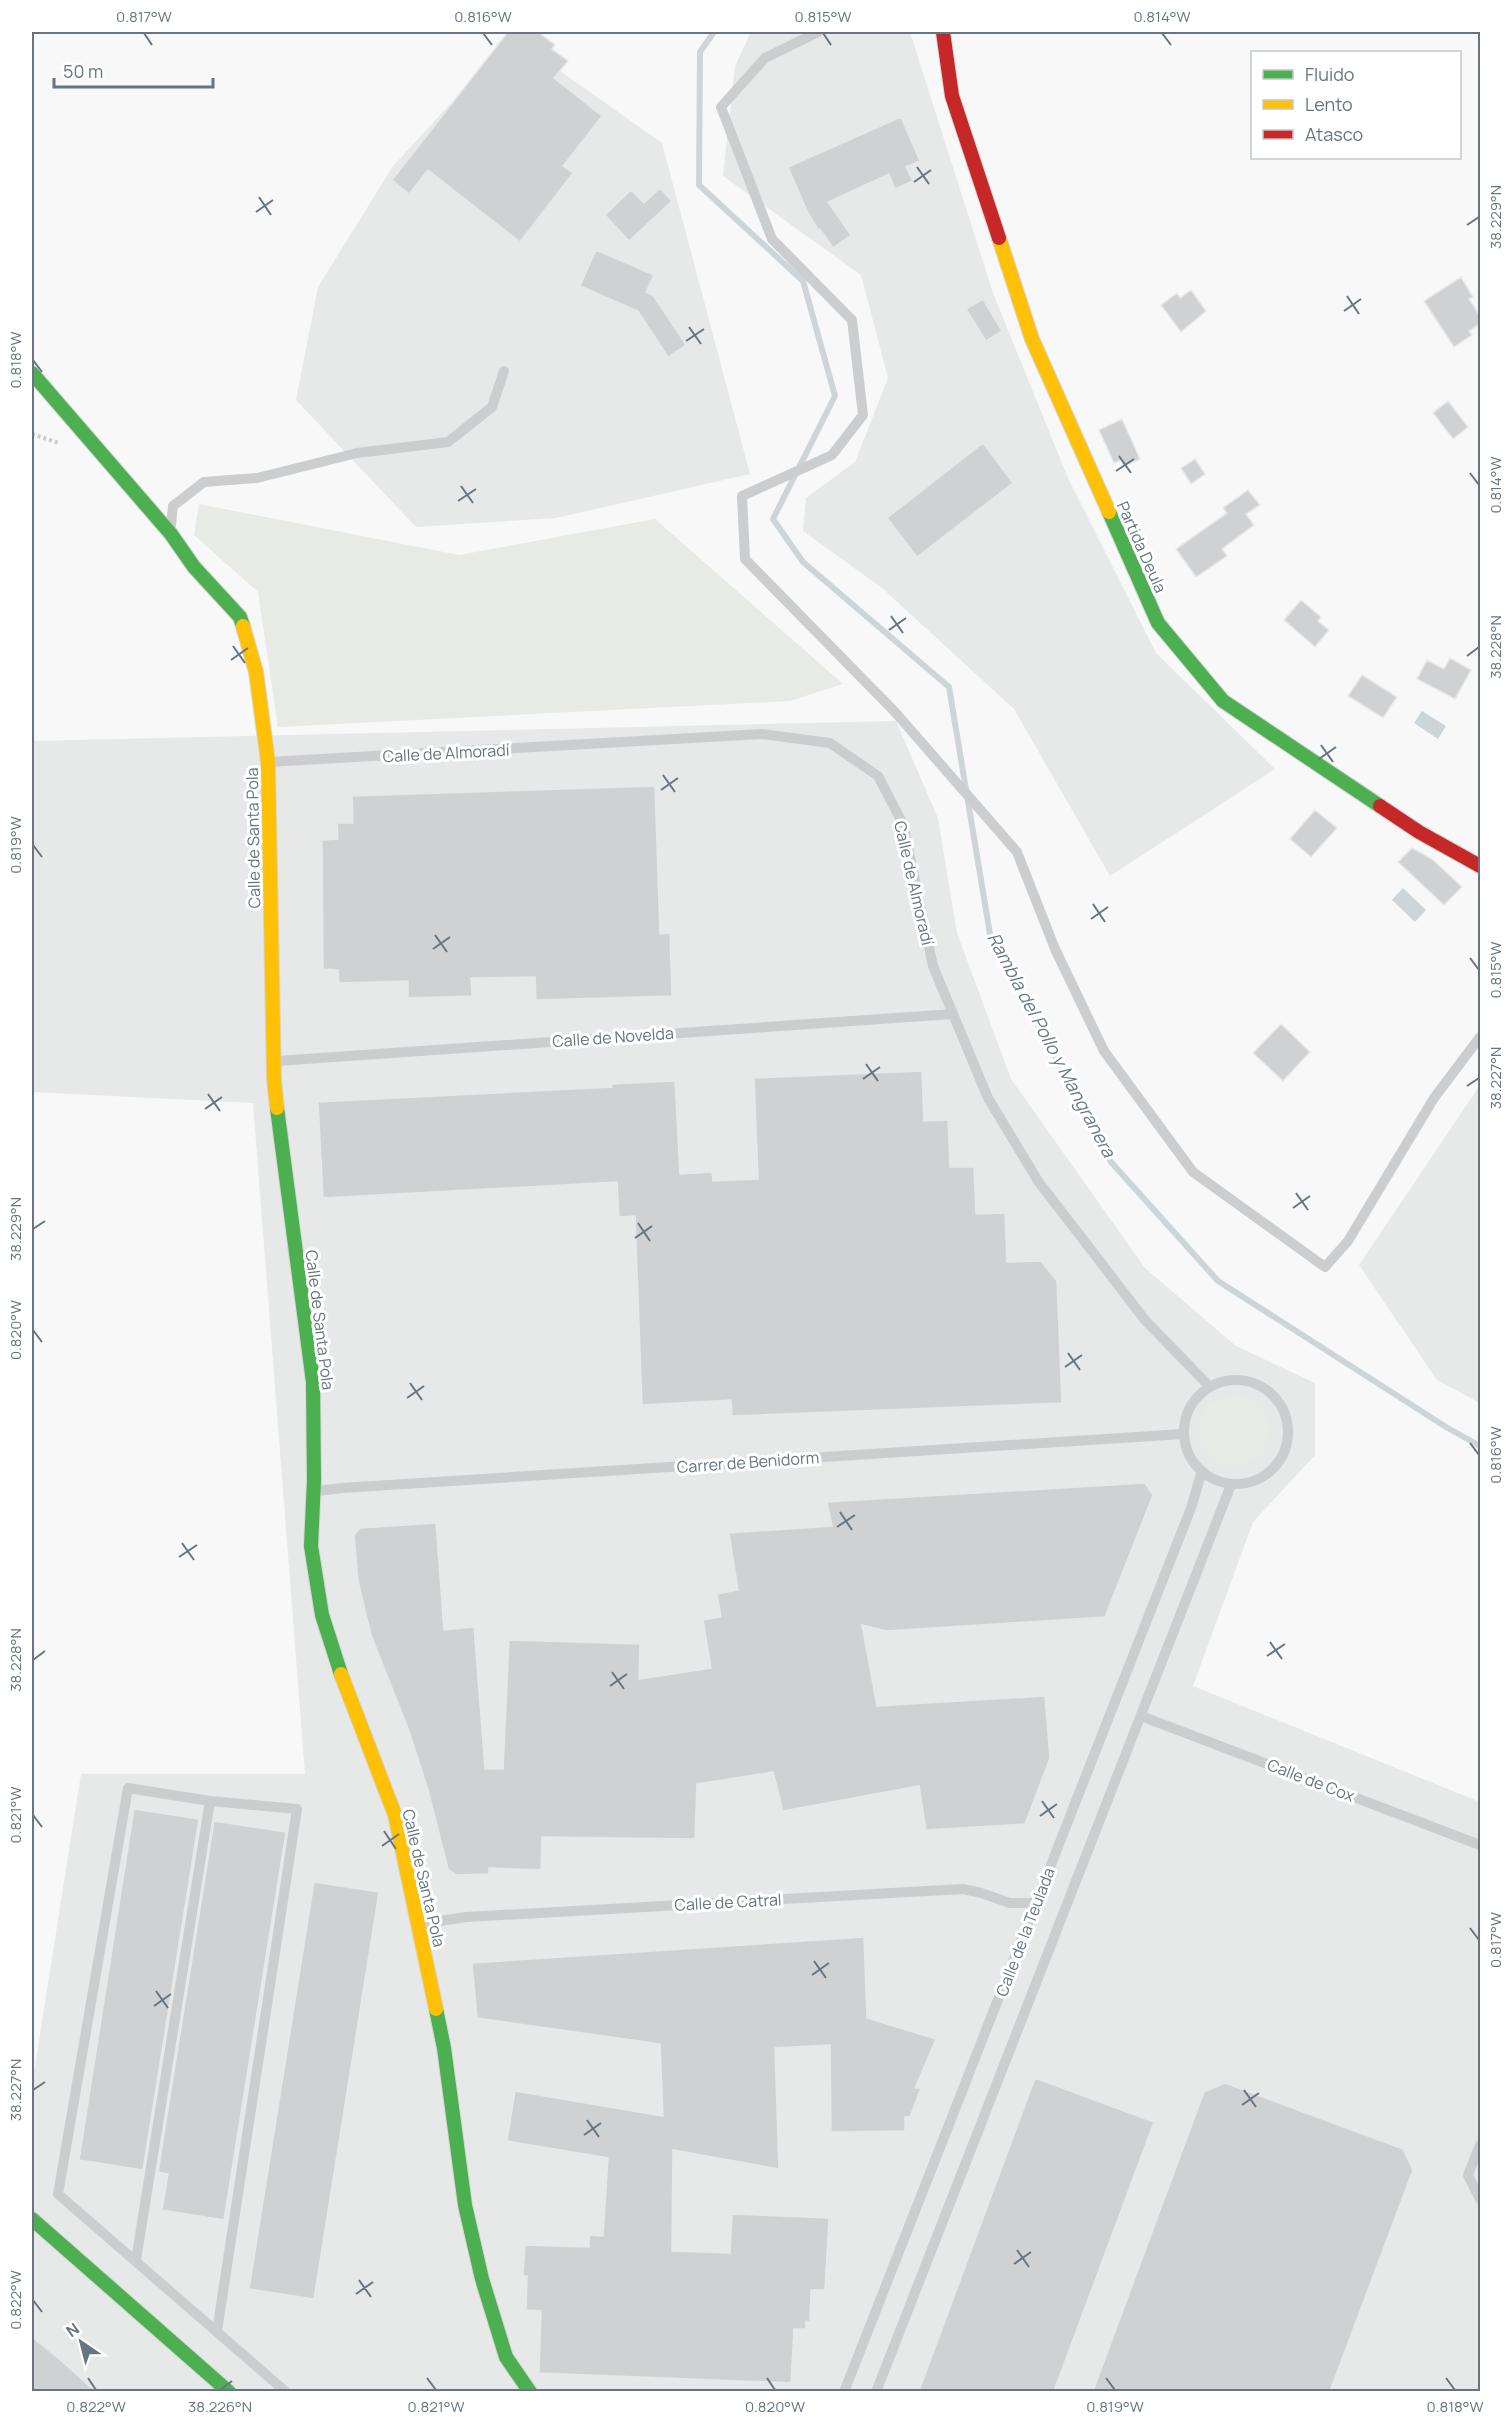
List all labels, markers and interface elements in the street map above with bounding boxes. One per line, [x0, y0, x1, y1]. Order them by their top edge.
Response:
text: 0.817°W [116, 6, 172, 27]
text: 0.816°W [454, 6, 512, 27]
text: 0.815°W [795, 6, 851, 27]
text: 0.814°W [1133, 6, 1191, 27]
scale bar [54, 51, 213, 89]
legend [1251, 51, 1461, 159]
text: 50 m [63, 59, 103, 83]
text: Fluido [1305, 62, 1354, 86]
text: Lento [1305, 92, 1353, 116]
text: Atasco [1305, 122, 1363, 146]
text: 38.229°N [1485, 185, 1506, 249]
text: 0.818°W [5, 332, 26, 389]
text: 0.814°W [1485, 456, 1506, 514]
street label: Partida Deula [1112, 498, 1172, 596]
text: 38.228°N [1485, 615, 1506, 679]
street label: Calle de Almoradí [382, 739, 510, 767]
street label: Calle de Santa Pola [241, 767, 265, 909]
text: 0.819°W [5, 816, 26, 874]
street label: Calle de Almoradí [889, 819, 939, 948]
water label: Rambla del Pollo y Mangranera [982, 928, 1122, 1162]
text: 0.815°W [1485, 942, 1506, 998]
street label: Calle de Novelda [551, 1022, 675, 1052]
text: 38.227°N [1485, 1047, 1506, 1109]
text: 38.229°N [5, 1197, 26, 1261]
street label: Calle de Santa Pola [300, 1249, 340, 1391]
text: 0.820°W [5, 1300, 26, 1360]
text: 0.816°W [1485, 1426, 1506, 1484]
street label: Carrer de Benidorm [676, 1446, 820, 1478]
text: 38.228°N [5, 1628, 26, 1692]
street label: Calle de Cox [1264, 1753, 1358, 1807]
text: 0.821°W [5, 1787, 26, 1843]
street label: Calle de Santa Pola [397, 1807, 451, 1949]
street label: Calle de la Teulada [990, 1864, 1060, 2000]
street label: Calle de Catral [674, 1888, 782, 1916]
text: 0.817°W [1485, 1912, 1506, 1968]
text: 38.227°N [5, 2059, 26, 2121]
text: 0.822°W [5, 2270, 26, 2330]
north arrow [51, 2312, 111, 2372]
text: N [61, 2317, 83, 2342]
text: 0.822°W [66, 2396, 126, 2417]
text: 38.226°N [188, 2396, 252, 2417]
text: 0.821°W [408, 2396, 464, 2417]
text: 0.820°W [745, 2396, 805, 2417]
text: 0.819°W [1086, 2396, 1144, 2417]
text: 0.818°W [1427, 2396, 1484, 2417]

